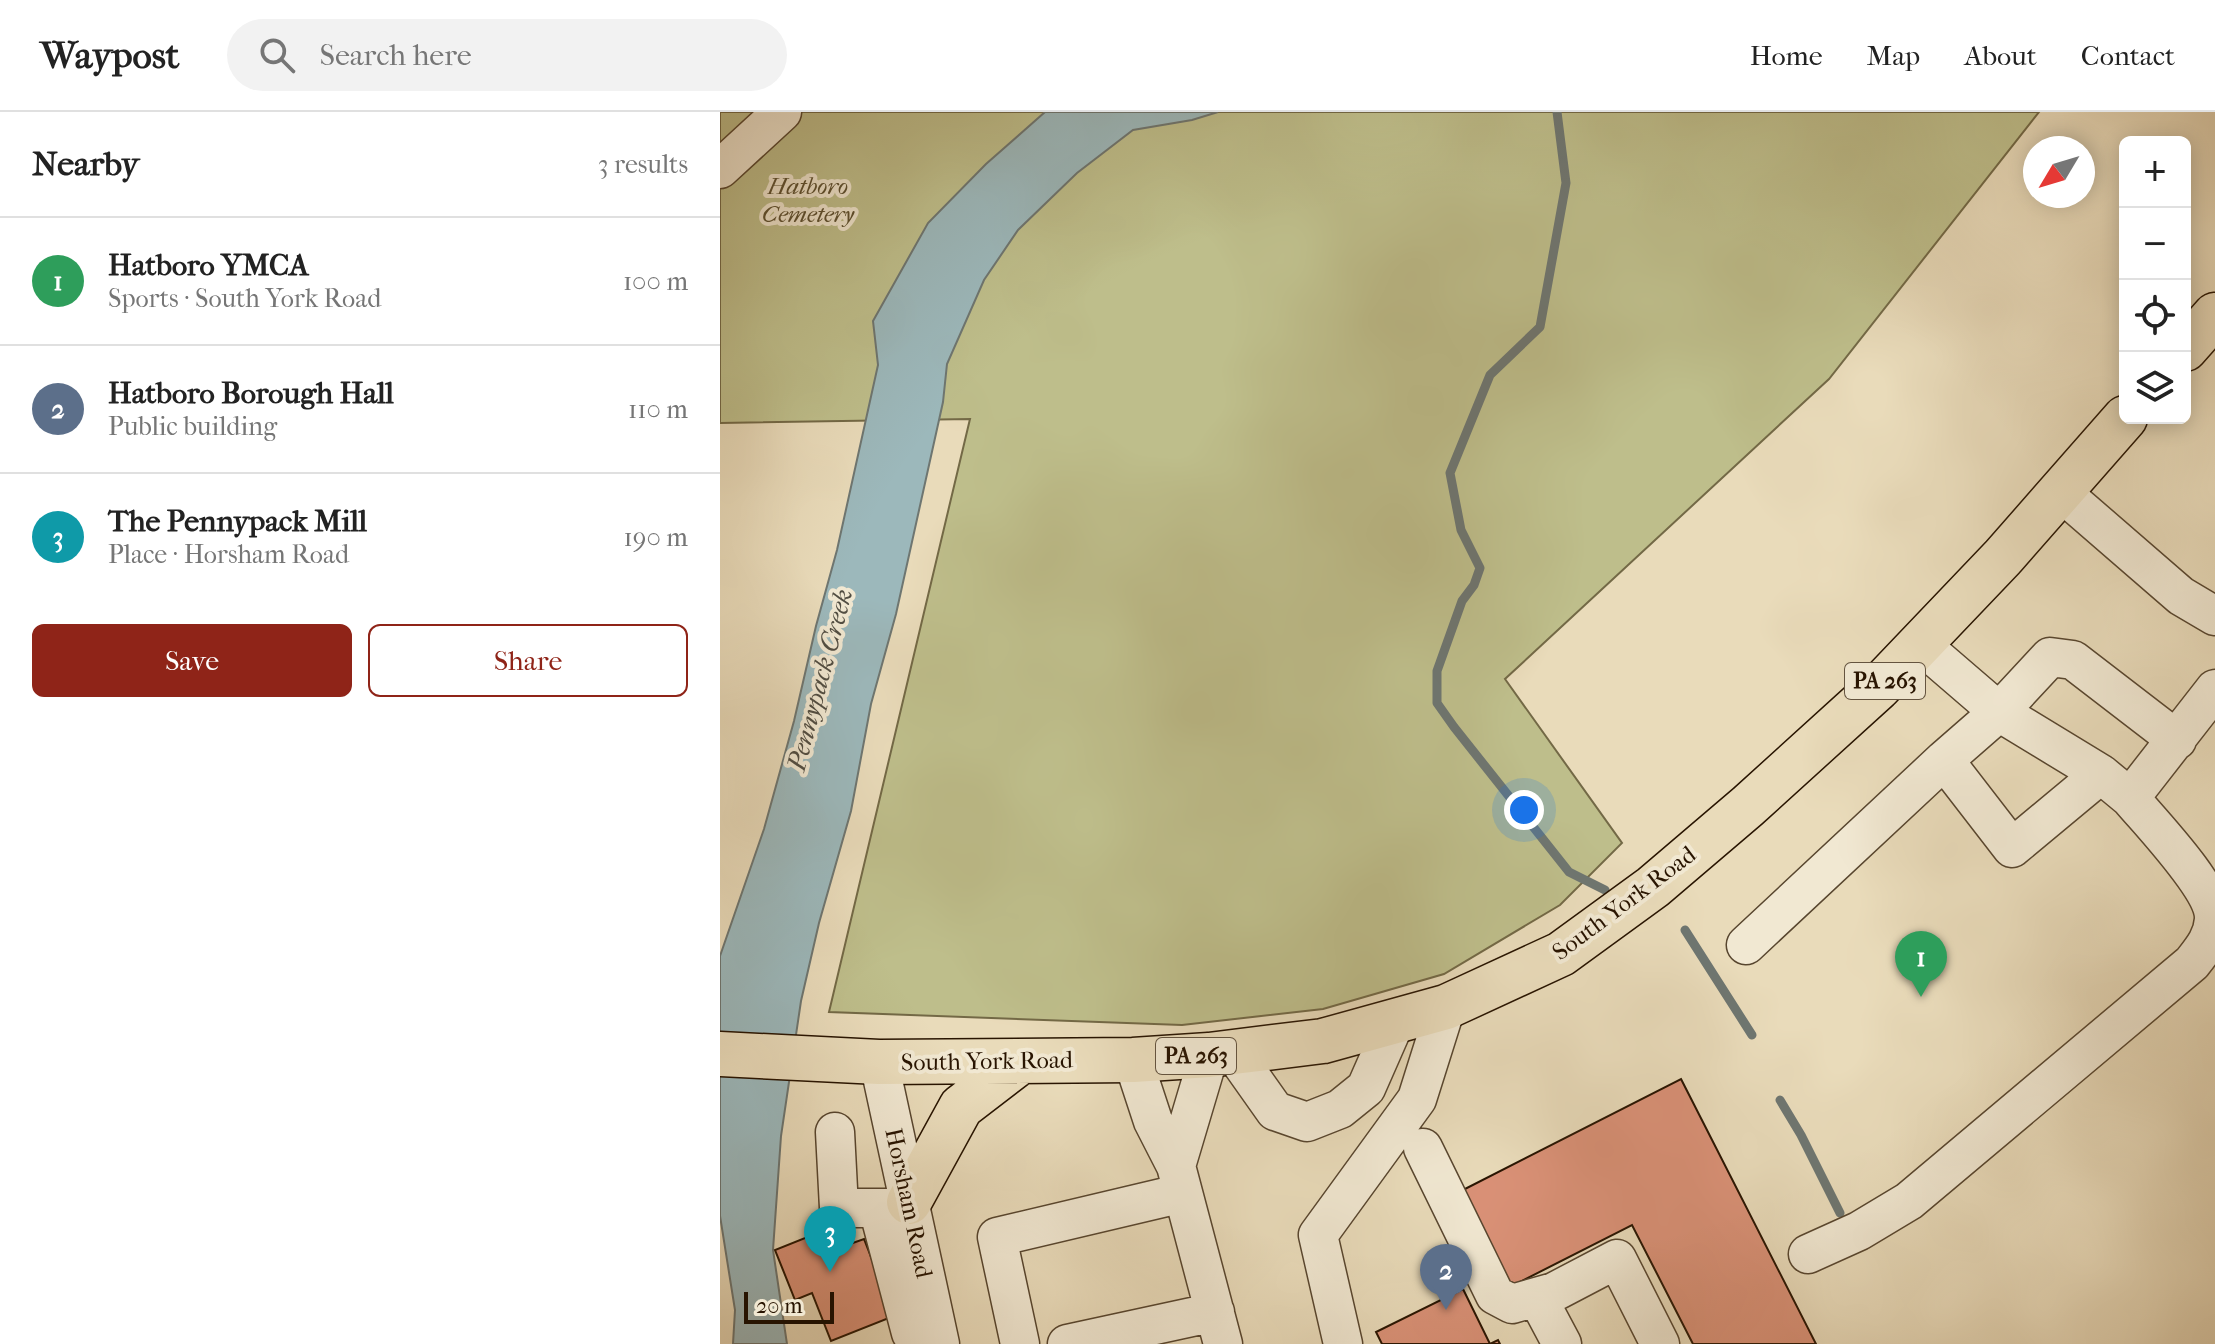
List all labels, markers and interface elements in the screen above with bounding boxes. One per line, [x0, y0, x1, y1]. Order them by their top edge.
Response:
search box [227, 19, 787, 91]
text: Waypost [40, 33, 179, 78]
icon: search [255, 33, 299, 77]
text: Search here [319, 38, 472, 73]
text: Home [1750, 39, 1823, 72]
text: Map [1867, 39, 1920, 72]
text: About [1964, 39, 2037, 72]
text: Contact [2081, 39, 2175, 72]
north arrow [2023, 136, 2095, 208]
map controls [2119, 136, 2191, 424]
button: + [2119, 136, 2191, 208]
text: Nearby [32, 144, 139, 184]
text: 3 results [598, 149, 688, 180]
park label: Hatboro Cemetery [762, 172, 855, 228]
button: − [2119, 208, 2191, 280]
text: Hatboro YMCA [108, 248, 309, 283]
text: 1 [53, 266, 63, 297]
text: 100 m [623, 266, 688, 297]
button: locate [2119, 280, 2191, 352]
text: Sports · South York Road [108, 283, 381, 314]
button: layers [2119, 352, 2191, 424]
text: Hatboro Borough Hall [108, 376, 394, 411]
text: 2 [51, 394, 65, 425]
text: 110 m [628, 394, 688, 425]
text: Public building [108, 411, 277, 442]
text: The Pennypack Mill [108, 504, 367, 539]
text: 3 [53, 522, 63, 553]
text: 190 m [624, 522, 688, 553]
text: Place · Horsham Road [108, 539, 349, 570]
water label: Pennypack Creek [781, 586, 859, 775]
button: Save [32, 624, 352, 697]
button: Share [368, 624, 688, 697]
road number: PA 263 [1845, 663, 1925, 699]
your location [1504, 790, 1544, 830]
street label: South York Road [1547, 839, 1702, 966]
pin: 1 [1895, 931, 1947, 997]
road number: PA 263 [1156, 1038, 1236, 1074]
street label: South York Road [901, 1045, 1074, 1076]
street label: Horsham Road [879, 1125, 939, 1282]
pin: 3 [804, 1206, 856, 1272]
pin: 2 [1420, 1244, 1472, 1310]
scale bar [744, 1288, 834, 1324]
text: 20 m [756, 1293, 802, 1319]

